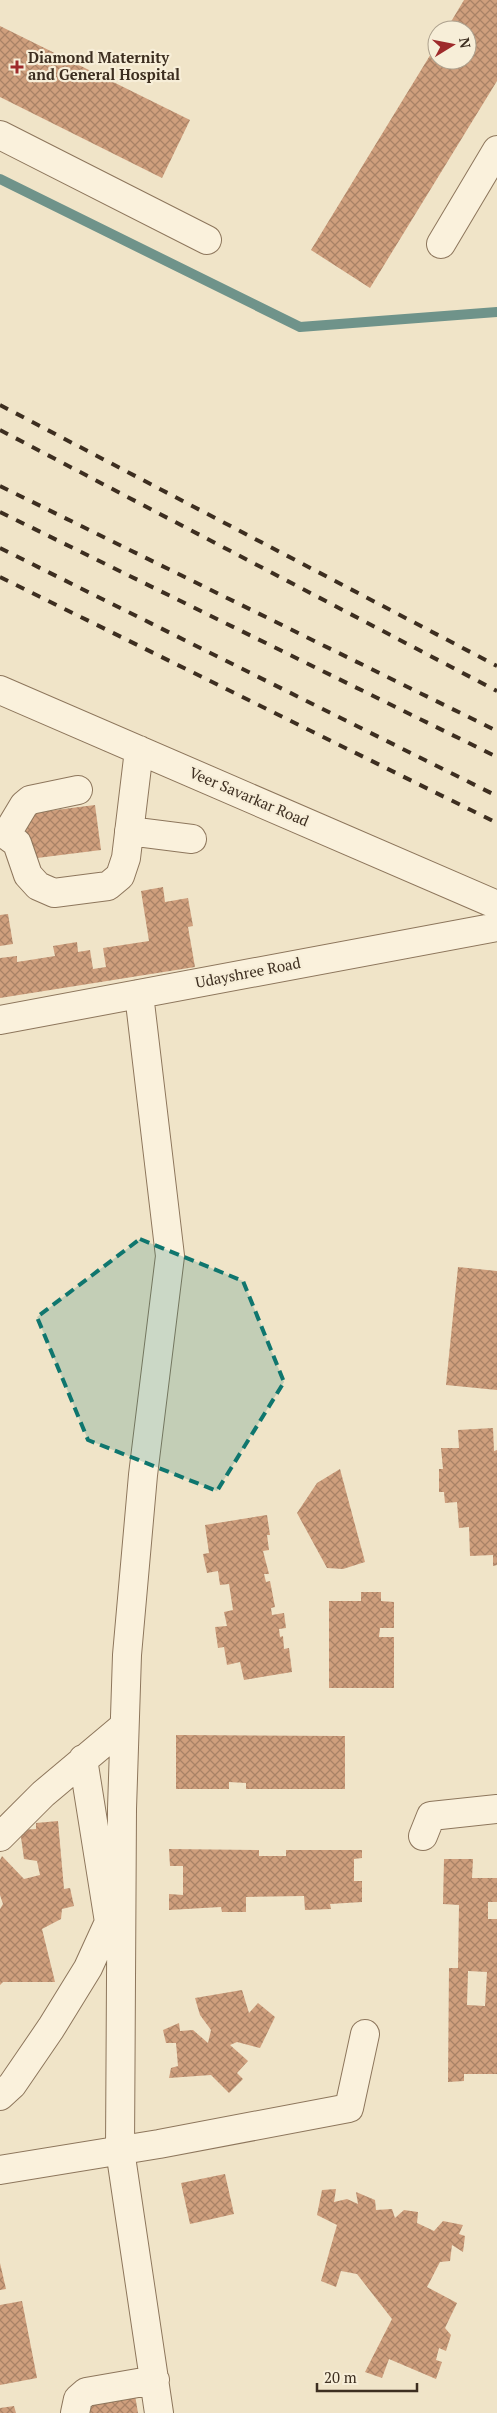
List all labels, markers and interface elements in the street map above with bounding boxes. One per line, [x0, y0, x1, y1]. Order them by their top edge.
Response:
north arrow [427, 20, 477, 70]
text: N [455, 36, 476, 50]
place label: Diamond Maternity and General Hospital [28, 47, 180, 84]
marker: Diamond Maternity and General Hospital [10, 60, 24, 74]
street label: Veer Savarkar Road [187, 762, 312, 830]
street label: Udayshree Road [193, 952, 302, 992]
scale bar [317, 2360, 417, 2392]
text: 20 m [324, 2367, 357, 2387]

